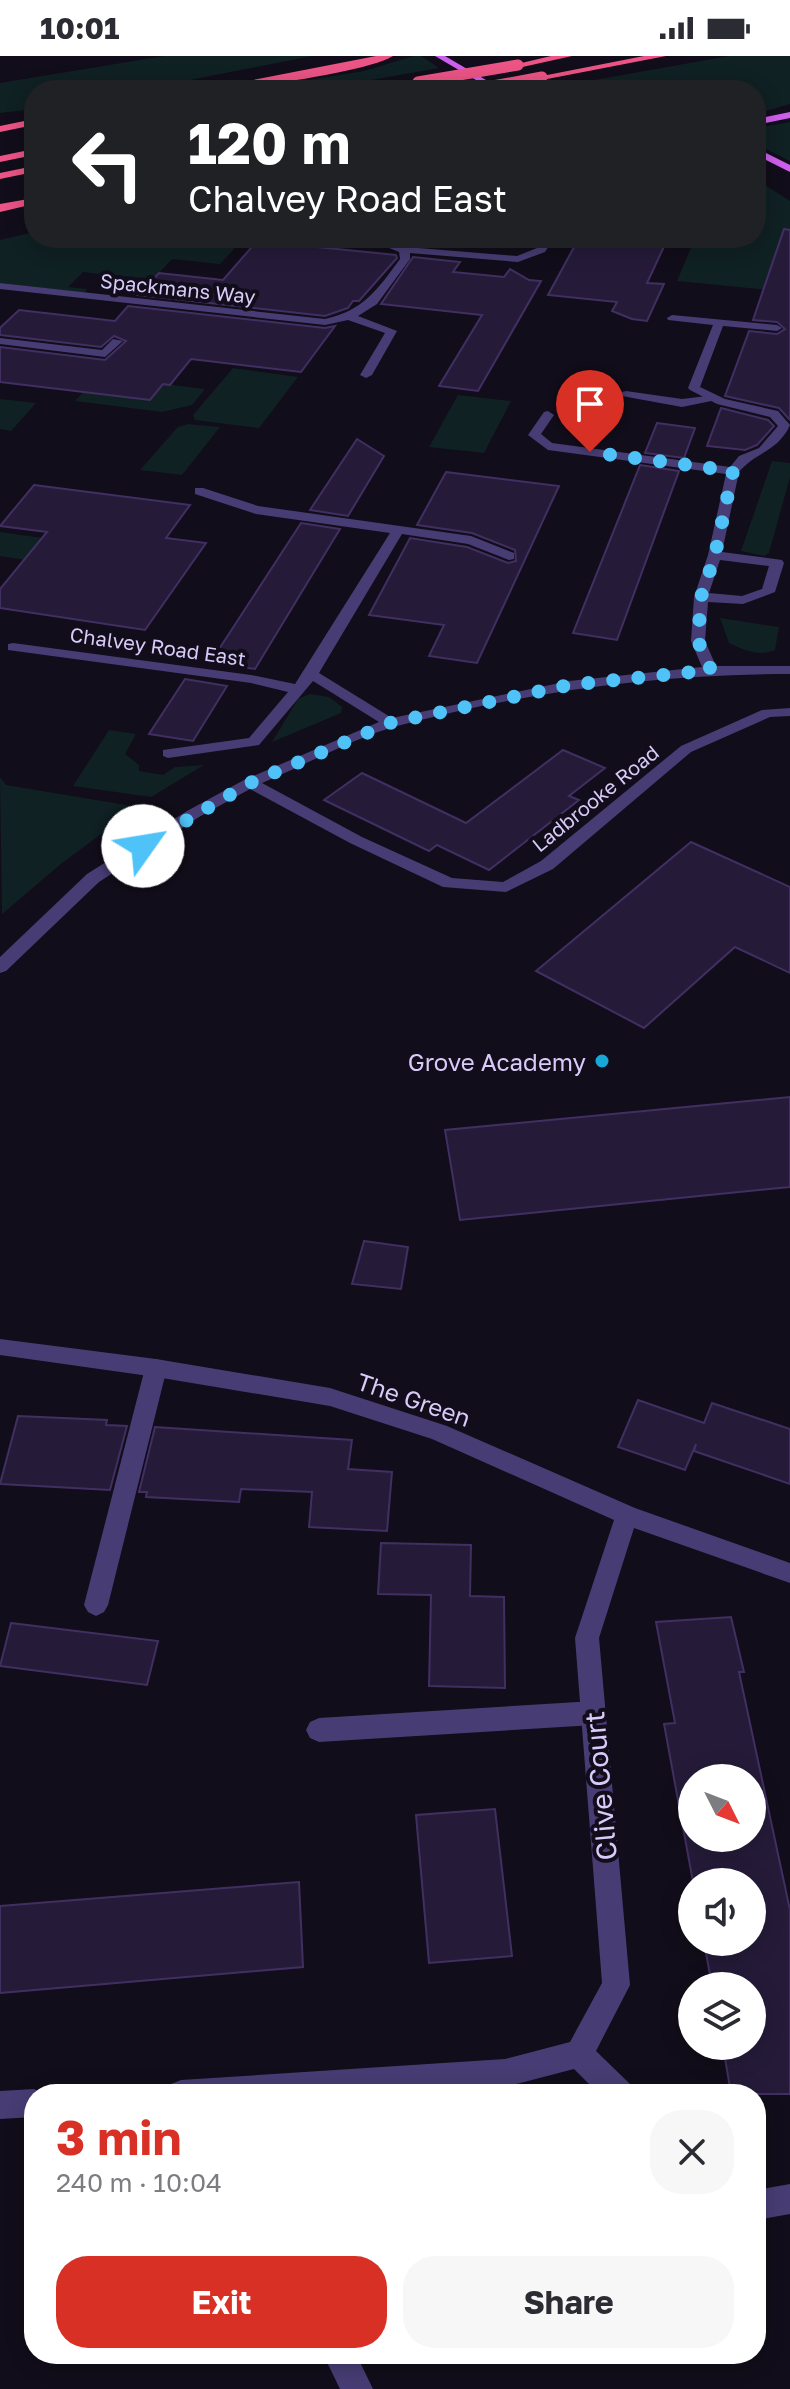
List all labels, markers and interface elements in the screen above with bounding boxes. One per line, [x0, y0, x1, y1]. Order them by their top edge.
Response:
text: 10:01 [40, 10, 120, 46]
text: 120 m [188, 109, 350, 176]
icon: left [56, 112, 160, 216]
text: Chalvey Road East [188, 177, 507, 220]
street label: Spackmans Way [99, 268, 257, 308]
pin [556, 370, 624, 452]
icon: arrive [568, 382, 612, 426]
street label: Chalvey Road East [69, 622, 247, 670]
street label: Ladbrooke Road [527, 740, 663, 856]
position arrow [101, 804, 185, 888]
place label: Grove Academy [408, 1047, 586, 1076]
marker: Grove Academy [593, 1052, 611, 1070]
street label: The Green [353, 1366, 475, 1432]
street label: Clive Court [577, 1710, 623, 1862]
north arrow [678, 1764, 766, 1852]
map controls [678, 1764, 766, 2060]
button: sound [678, 1868, 766, 1956]
button: layers [678, 1972, 766, 2060]
text: 3 min [56, 2108, 181, 2166]
button: close [650, 2110, 734, 2194]
text: 240 m · 10:04 [56, 2167, 222, 2198]
button: Exit [56, 2256, 387, 2348]
button: Share [403, 2256, 734, 2348]

